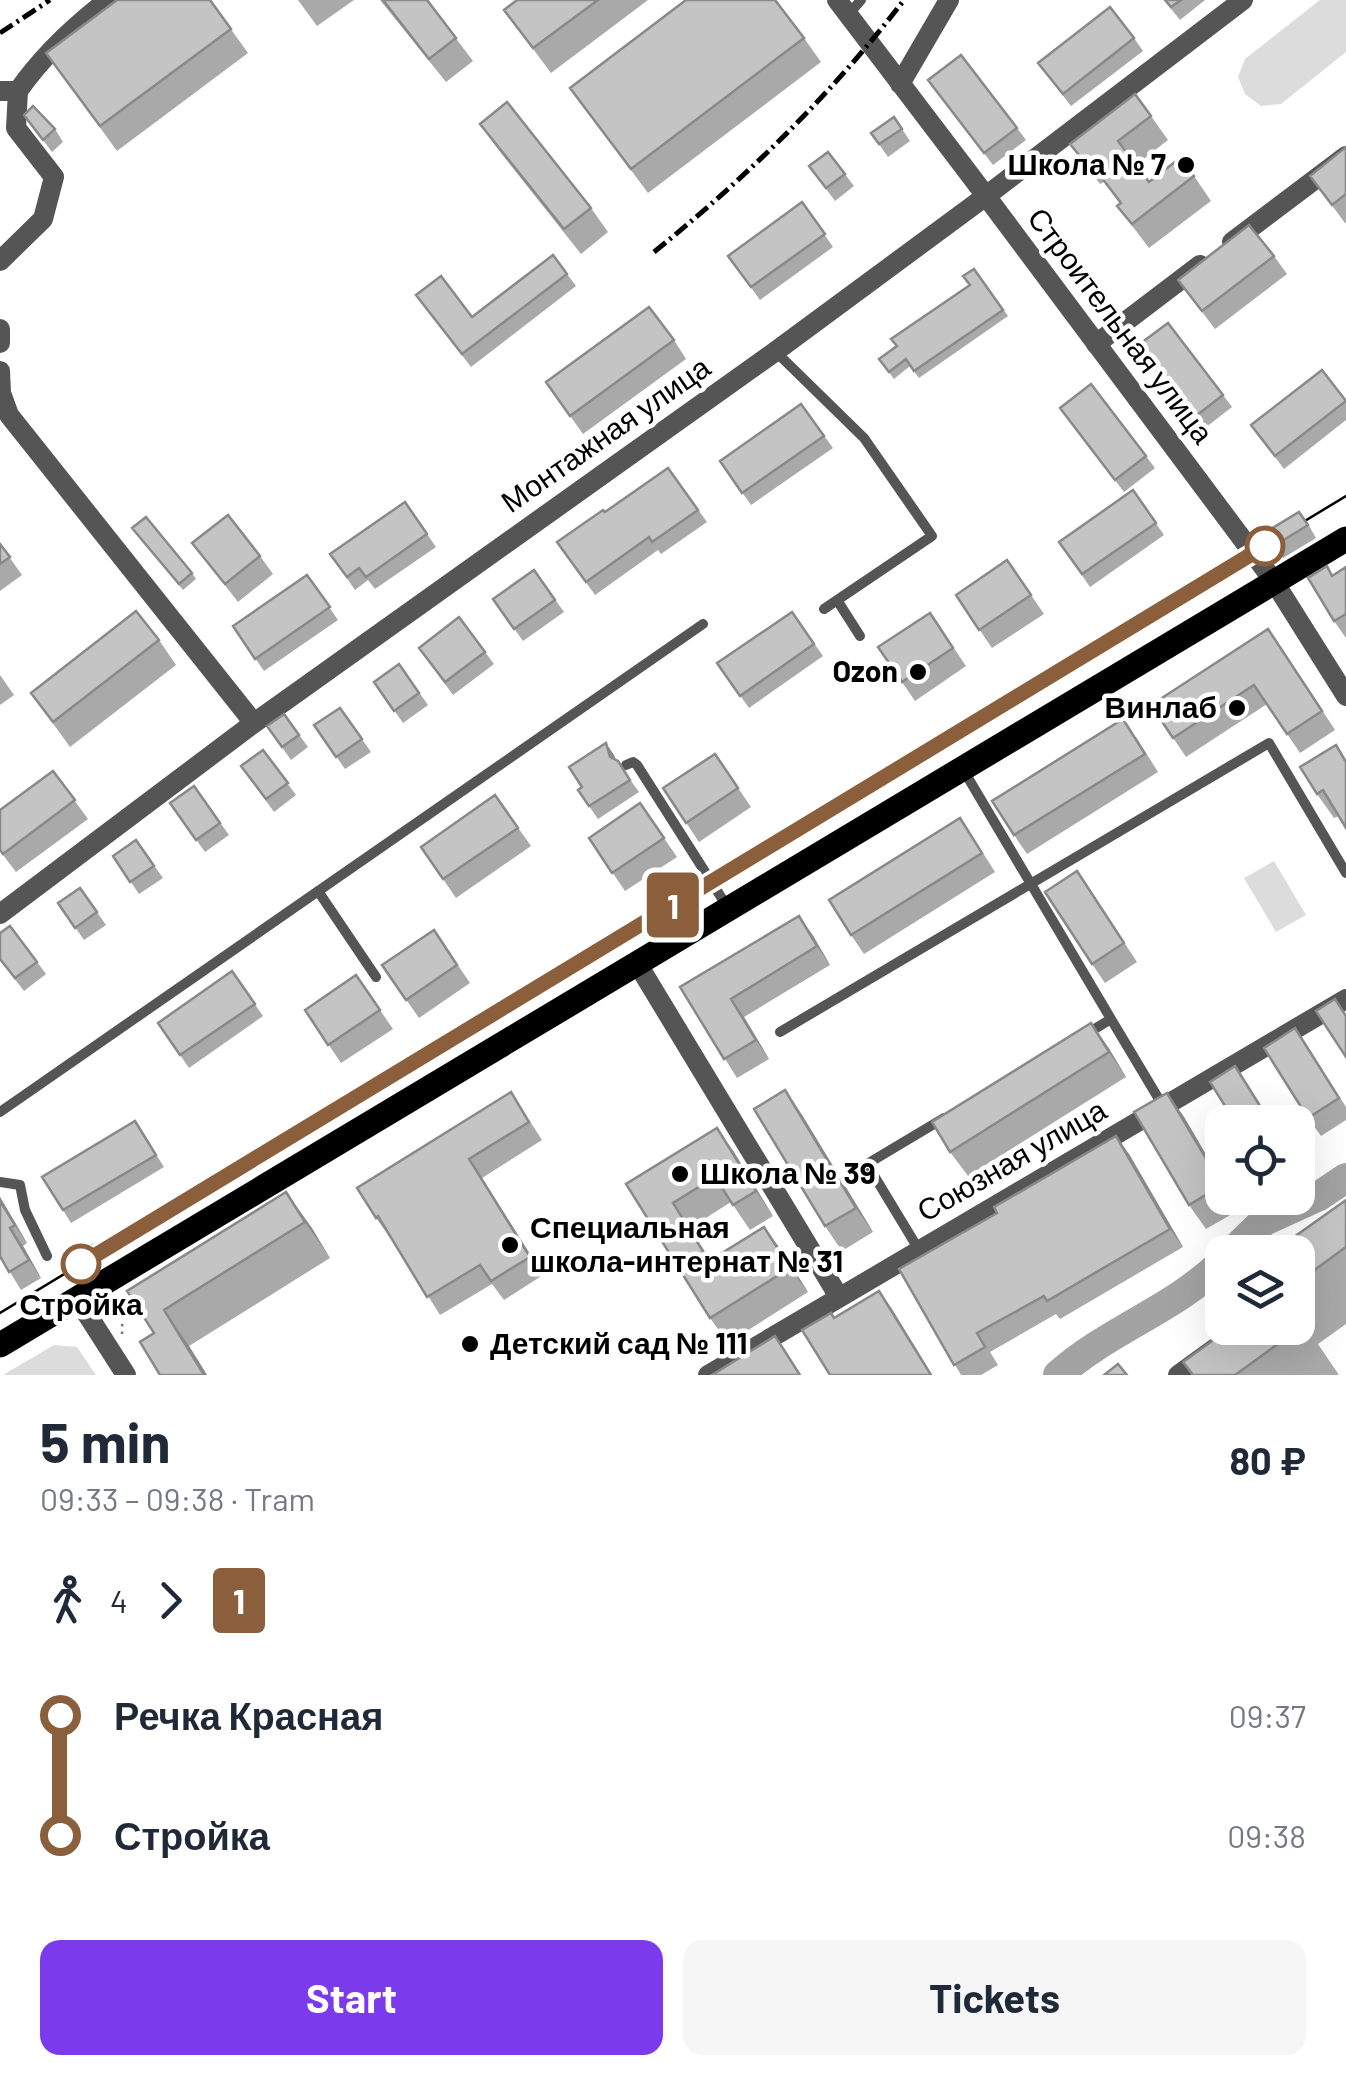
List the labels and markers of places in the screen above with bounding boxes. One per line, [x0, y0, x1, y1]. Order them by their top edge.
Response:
place label: Школа № 7 [1008, 145, 1166, 181]
marker: Школа № 7 [1175, 154, 1197, 176]
unlabelled marker [1246, 527, 1284, 565]
place label: Ozon [832, 652, 898, 688]
marker: Ozon [907, 661, 929, 683]
place label: Винлаб [1105, 688, 1217, 724]
marker: Винлаб [1226, 697, 1248, 719]
place label: Школа № 39 [700, 1154, 876, 1190]
marker: Школа № 39 [669, 1163, 691, 1185]
place label: Специальная школа-интернат № 31 [530, 1208, 843, 1278]
marker: Специальная школа-интернат № 31 [499, 1234, 521, 1256]
marker: Стройка [62, 1245, 100, 1283]
place label: Стройка [19, 1285, 143, 1321]
place label: Детский сад № 111 [490, 1324, 747, 1360]
marker: Детский сад № 111 [459, 1333, 481, 1355]

